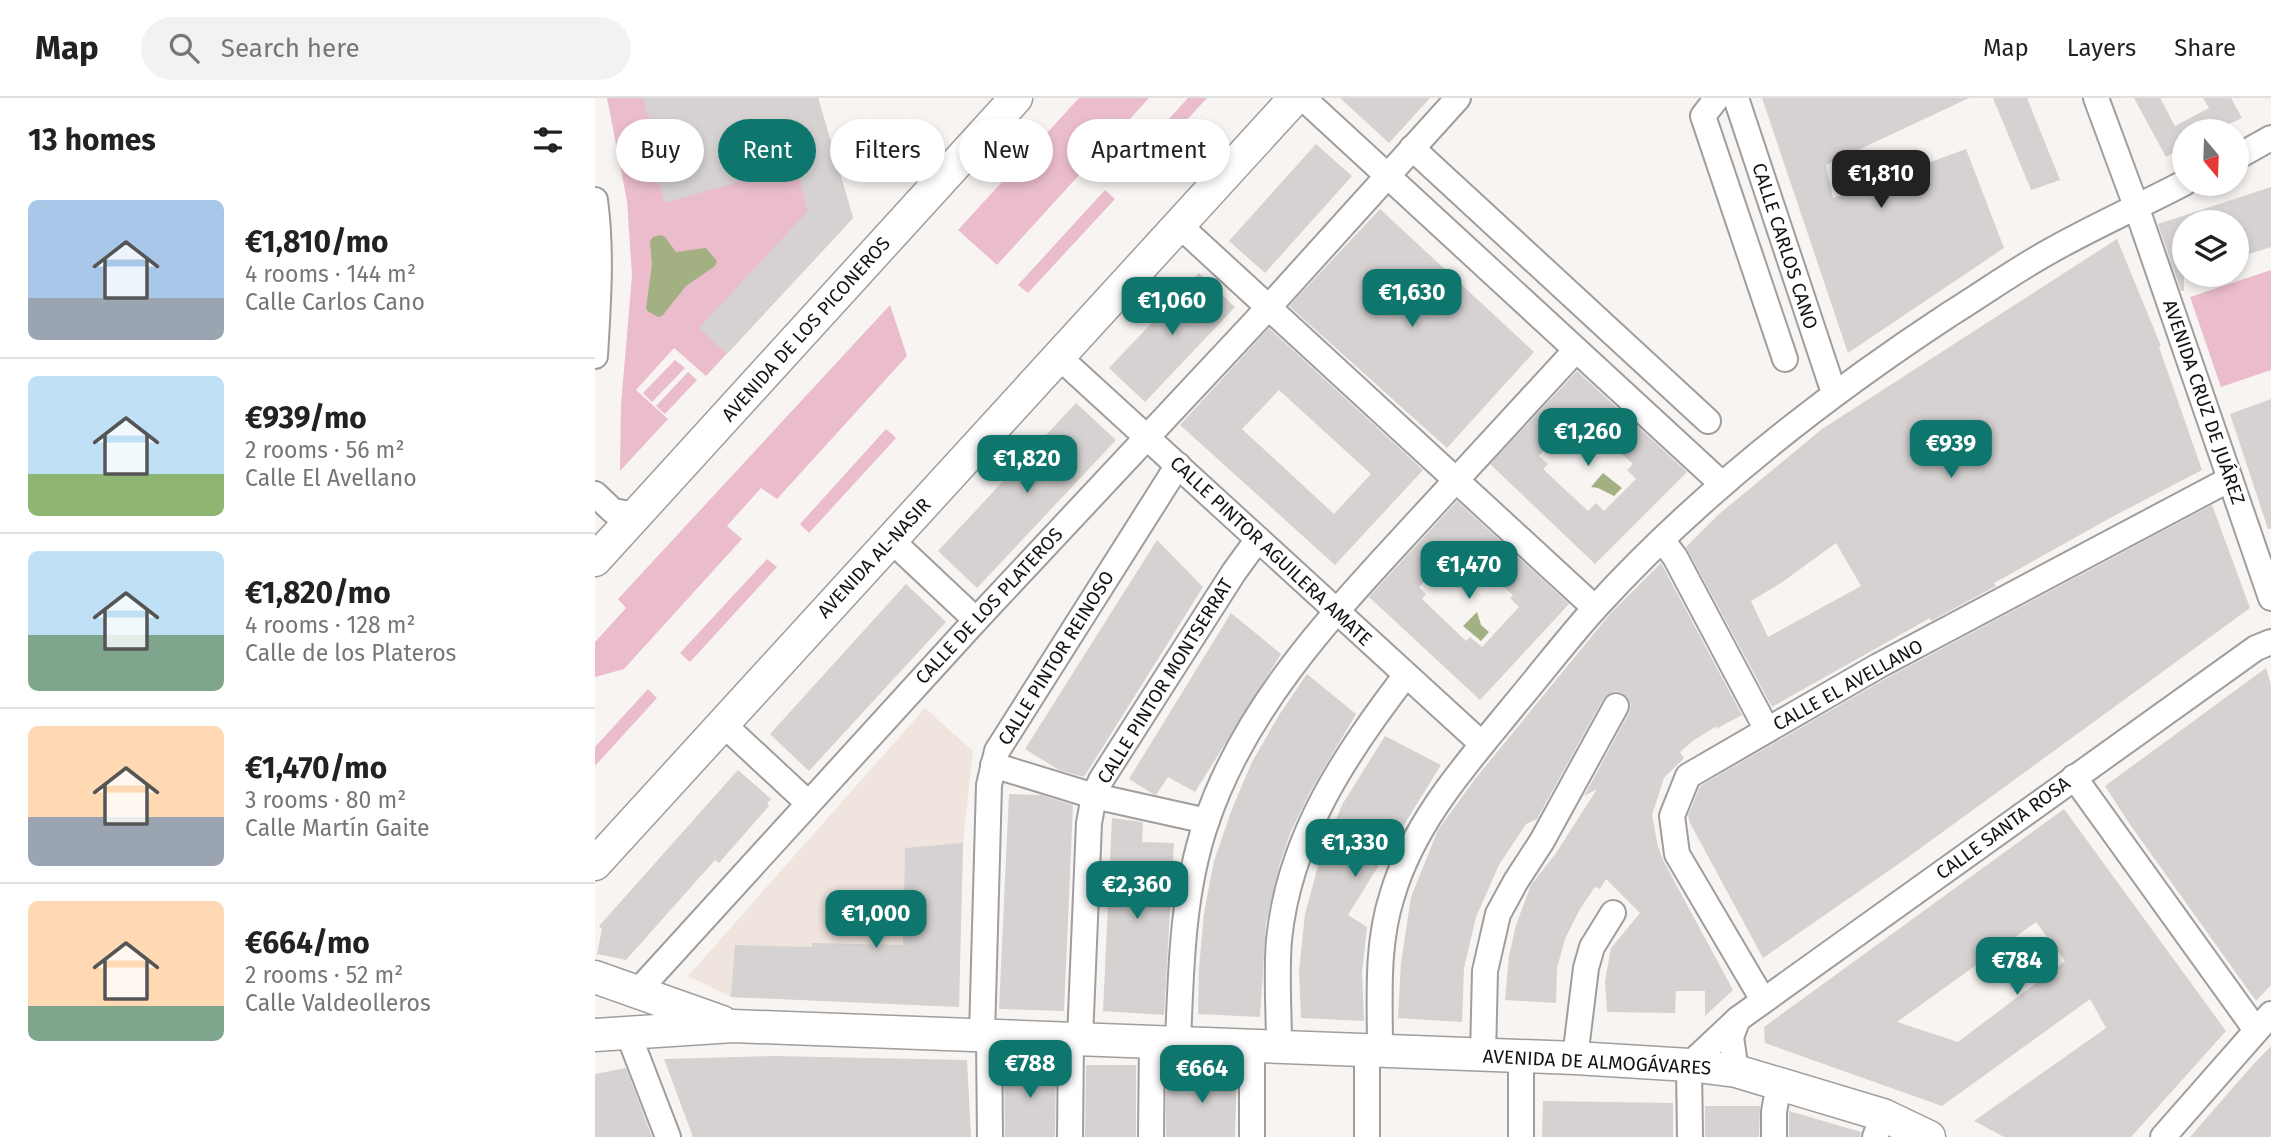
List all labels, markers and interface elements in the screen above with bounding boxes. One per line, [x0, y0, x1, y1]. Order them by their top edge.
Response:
search box [141, 17, 631, 80]
text: Map [35, 28, 99, 68]
icon: search [165, 29, 203, 67]
text: Search here [221, 33, 360, 64]
text: Map [1983, 34, 2029, 62]
text: Layers [2067, 34, 2136, 62]
text: Share [2174, 34, 2236, 62]
chip: Buy [616, 119, 704, 182]
chip: Rent [718, 119, 816, 182]
chip: Filters [830, 119, 945, 182]
chip: New [959, 119, 1053, 182]
chip: Apartment [1067, 119, 1230, 182]
north arrow [2172, 119, 2249, 196]
map controls [2172, 119, 2249, 287]
icon: filters [529, 121, 567, 159]
text: 13 homes [28, 122, 156, 158]
pin: €1,810 [1824, 150, 1938, 210]
text: €1,810 [1848, 159, 1914, 187]
street label: CALLE CARLOS CANO [1747, 160, 1823, 332]
button: layers [2172, 210, 2249, 287]
text: €1,810/mo [245, 224, 389, 260]
icon: home [84, 228, 168, 312]
street label: AVENIDA DE LOS PICONEROS [717, 232, 895, 426]
text: 4 rooms · 144 m² [245, 260, 416, 288]
pin: €1,630 [1355, 270, 1469, 329]
pin: €1,060 [1115, 278, 1229, 337]
text: €1,630 [1378, 278, 1446, 306]
text: €1,060 [1138, 286, 1206, 314]
text: Calle Carlos Cano [245, 288, 425, 316]
street label: AVENIDA CRUZ DE JUÁREZ [2158, 297, 2250, 508]
text: €939/mo [245, 400, 367, 436]
icon: home [84, 404, 168, 488]
pin: €1,260 [1531, 408, 1645, 468]
text: €1,260 [1554, 417, 1622, 445]
pin: €939 [1910, 420, 1992, 480]
text: €939 [1926, 429, 1976, 457]
text: 2 rooms · 56 m² [245, 436, 404, 464]
pin: €1,820 [970, 436, 1084, 495]
text: €1,820 [993, 444, 1061, 472]
street label: CALLE PINTOR AGUILERA AMATE [1165, 451, 1377, 651]
text: Calle El Avellano [245, 464, 417, 492]
street label: AVENIDA AL-NASIR [813, 493, 936, 623]
street label: CALLE DE LOS PLATEROS [911, 523, 1067, 689]
pin: €1,470 [1412, 542, 1526, 601]
text: €1,470 [1437, 550, 1501, 578]
street label: CALLE PINTOR REINOSO [993, 567, 1119, 749]
street label: CALLE PINTOR MONTSERRAT [1092, 574, 1238, 788]
text: €1,820/mo [245, 575, 391, 611]
icon: home [84, 579, 168, 663]
text: 4 rooms · 128 m² [245, 611, 415, 639]
street label: CALLE EL AVELLANO [1769, 634, 1927, 736]
text: Calle de los Plateros [245, 639, 456, 667]
text: €1,470/mo [245, 750, 387, 786]
icon: home [84, 754, 168, 838]
street label: CALLE SANTA ROSA [1931, 772, 2075, 884]
text: 3 rooms · 80 m² [245, 786, 406, 814]
text: Calle Martín Gaite [245, 814, 430, 842]
pin: €1,330 [1298, 820, 1412, 879]
text: €1,330 [1322, 828, 1388, 856]
pin: €2,360 [1080, 862, 1194, 921]
text: €2,360 [1102, 870, 1172, 898]
pin: €1,000 [819, 890, 933, 950]
text: €1,000 [841, 899, 911, 927]
text: €664/mo [245, 925, 370, 961]
icon: home [84, 929, 168, 1013]
pin: €784 [1976, 937, 2058, 997]
text: €784 [1992, 946, 2042, 974]
text: 2 rooms · 52 m² [245, 961, 403, 989]
text: Calle Valdeolleros [245, 989, 431, 1017]
pin: €788 [989, 1040, 1071, 1100]
street label: AVENIDA DE ALMOGÁVARES [1482, 1045, 1712, 1079]
pin: €664 [1161, 1046, 1243, 1105]
text: €788 [1005, 1049, 1055, 1077]
text: €664 [1176, 1054, 1228, 1082]

